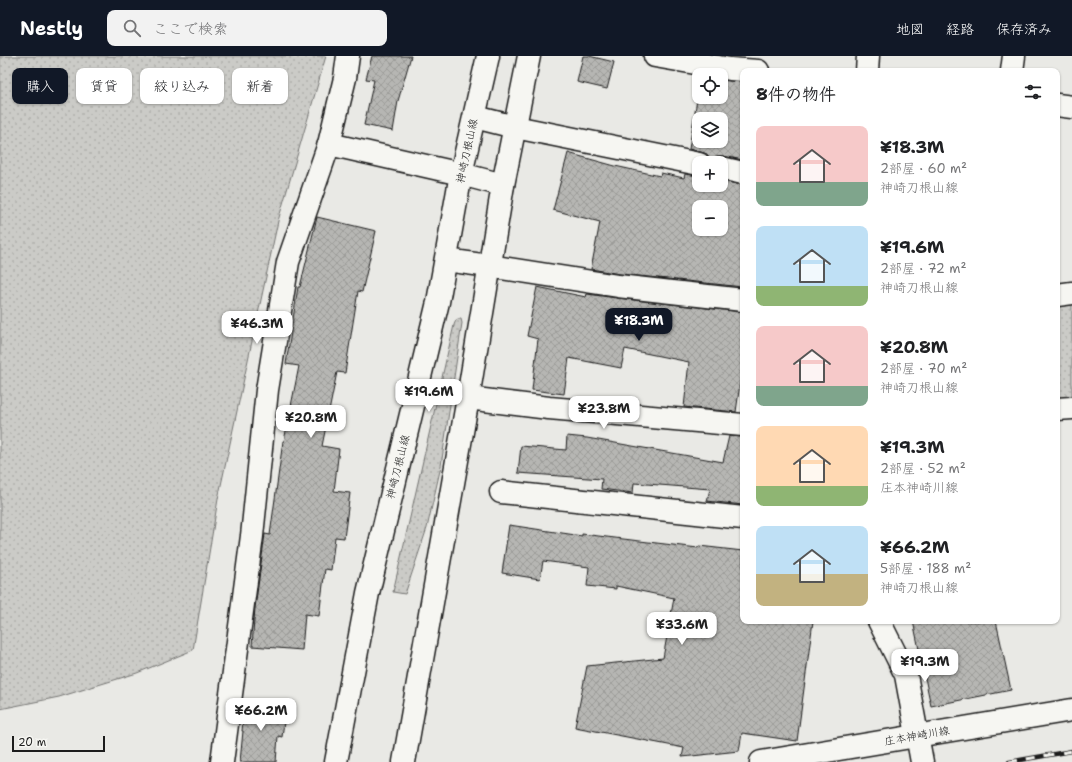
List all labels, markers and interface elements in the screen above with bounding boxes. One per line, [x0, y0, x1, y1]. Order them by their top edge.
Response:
search box [107, 10, 387, 46]
text: Nestly [20, 16, 83, 41]
icon: search [121, 17, 143, 39]
text: ここで検索 [153, 19, 228, 39]
text: 地図 [896, 20, 924, 38]
text: 経路 [946, 20, 974, 38]
text: 保存済み [996, 20, 1052, 38]
chip: 購入 [12, 68, 68, 104]
chip: 賃貸 [76, 68, 132, 104]
chip: 絞り込み [140, 68, 224, 104]
chip: 新着 [232, 68, 288, 104]
map controls [692, 68, 728, 236]
button: locate [692, 68, 728, 104]
icon: filters [1022, 81, 1044, 103]
text: 8件の物件 [756, 83, 836, 105]
button: layers [692, 112, 728, 148]
street label: 神崎刀根山線 [453, 117, 481, 185]
text: ¥18.3M [880, 136, 945, 158]
icon: home [788, 142, 836, 190]
button: + [692, 156, 728, 192]
text: 2部屋 · 60 m² [880, 160, 967, 177]
text: 神崎刀根山線 [880, 179, 958, 196]
button: − [692, 200, 728, 236]
text: ¥19.6M [880, 236, 945, 258]
icon: home [788, 242, 836, 290]
text: 2部屋 · 72 m² [880, 260, 966, 277]
text: 神崎刀根山線 [880, 279, 958, 296]
pin: ¥18.3M [606, 308, 672, 342]
pin: ¥46.3M [224, 311, 290, 345]
text: ¥18.3M [614, 312, 664, 329]
text: ¥46.3M [231, 315, 283, 332]
text: ¥20.8M [880, 336, 948, 358]
icon: home [788, 342, 836, 390]
text: 2部屋 · 70 m² [880, 360, 967, 377]
pin: ¥19.6M [396, 379, 462, 413]
text: 神崎刀根山線 [880, 379, 958, 396]
text: ¥19.6M [404, 383, 454, 400]
pin: ¥23.8M [571, 396, 637, 430]
text: ¥23.8M [578, 400, 630, 417]
pin: ¥20.8M [278, 405, 344, 439]
text: ¥20.8M [285, 409, 337, 426]
street label: 神崎刀根山線 [383, 433, 413, 501]
text: ¥19.3M [880, 436, 945, 458]
icon: home [788, 442, 836, 490]
text: 2部屋 · 52 m² [880, 460, 966, 477]
text: 庄本神崎川線 [880, 479, 958, 496]
text: ¥66.2M [880, 536, 949, 558]
icon: home [788, 542, 836, 590]
text: 5部屋 · 188 m² [880, 560, 971, 577]
text: 神崎刀根山線 [880, 579, 958, 596]
pin: ¥33.6M [649, 612, 715, 646]
text: ¥33.6M [656, 616, 708, 633]
pin: ¥19.3M [892, 649, 958, 683]
text: ¥19.3M [900, 653, 950, 670]
pin: ¥66.2M [228, 698, 294, 732]
text: ¥66.2M [234, 702, 288, 719]
street label: 庄本神崎川線 [883, 723, 951, 749]
scale bar [12, 734, 105, 753]
text: 20 m [18, 735, 46, 750]

